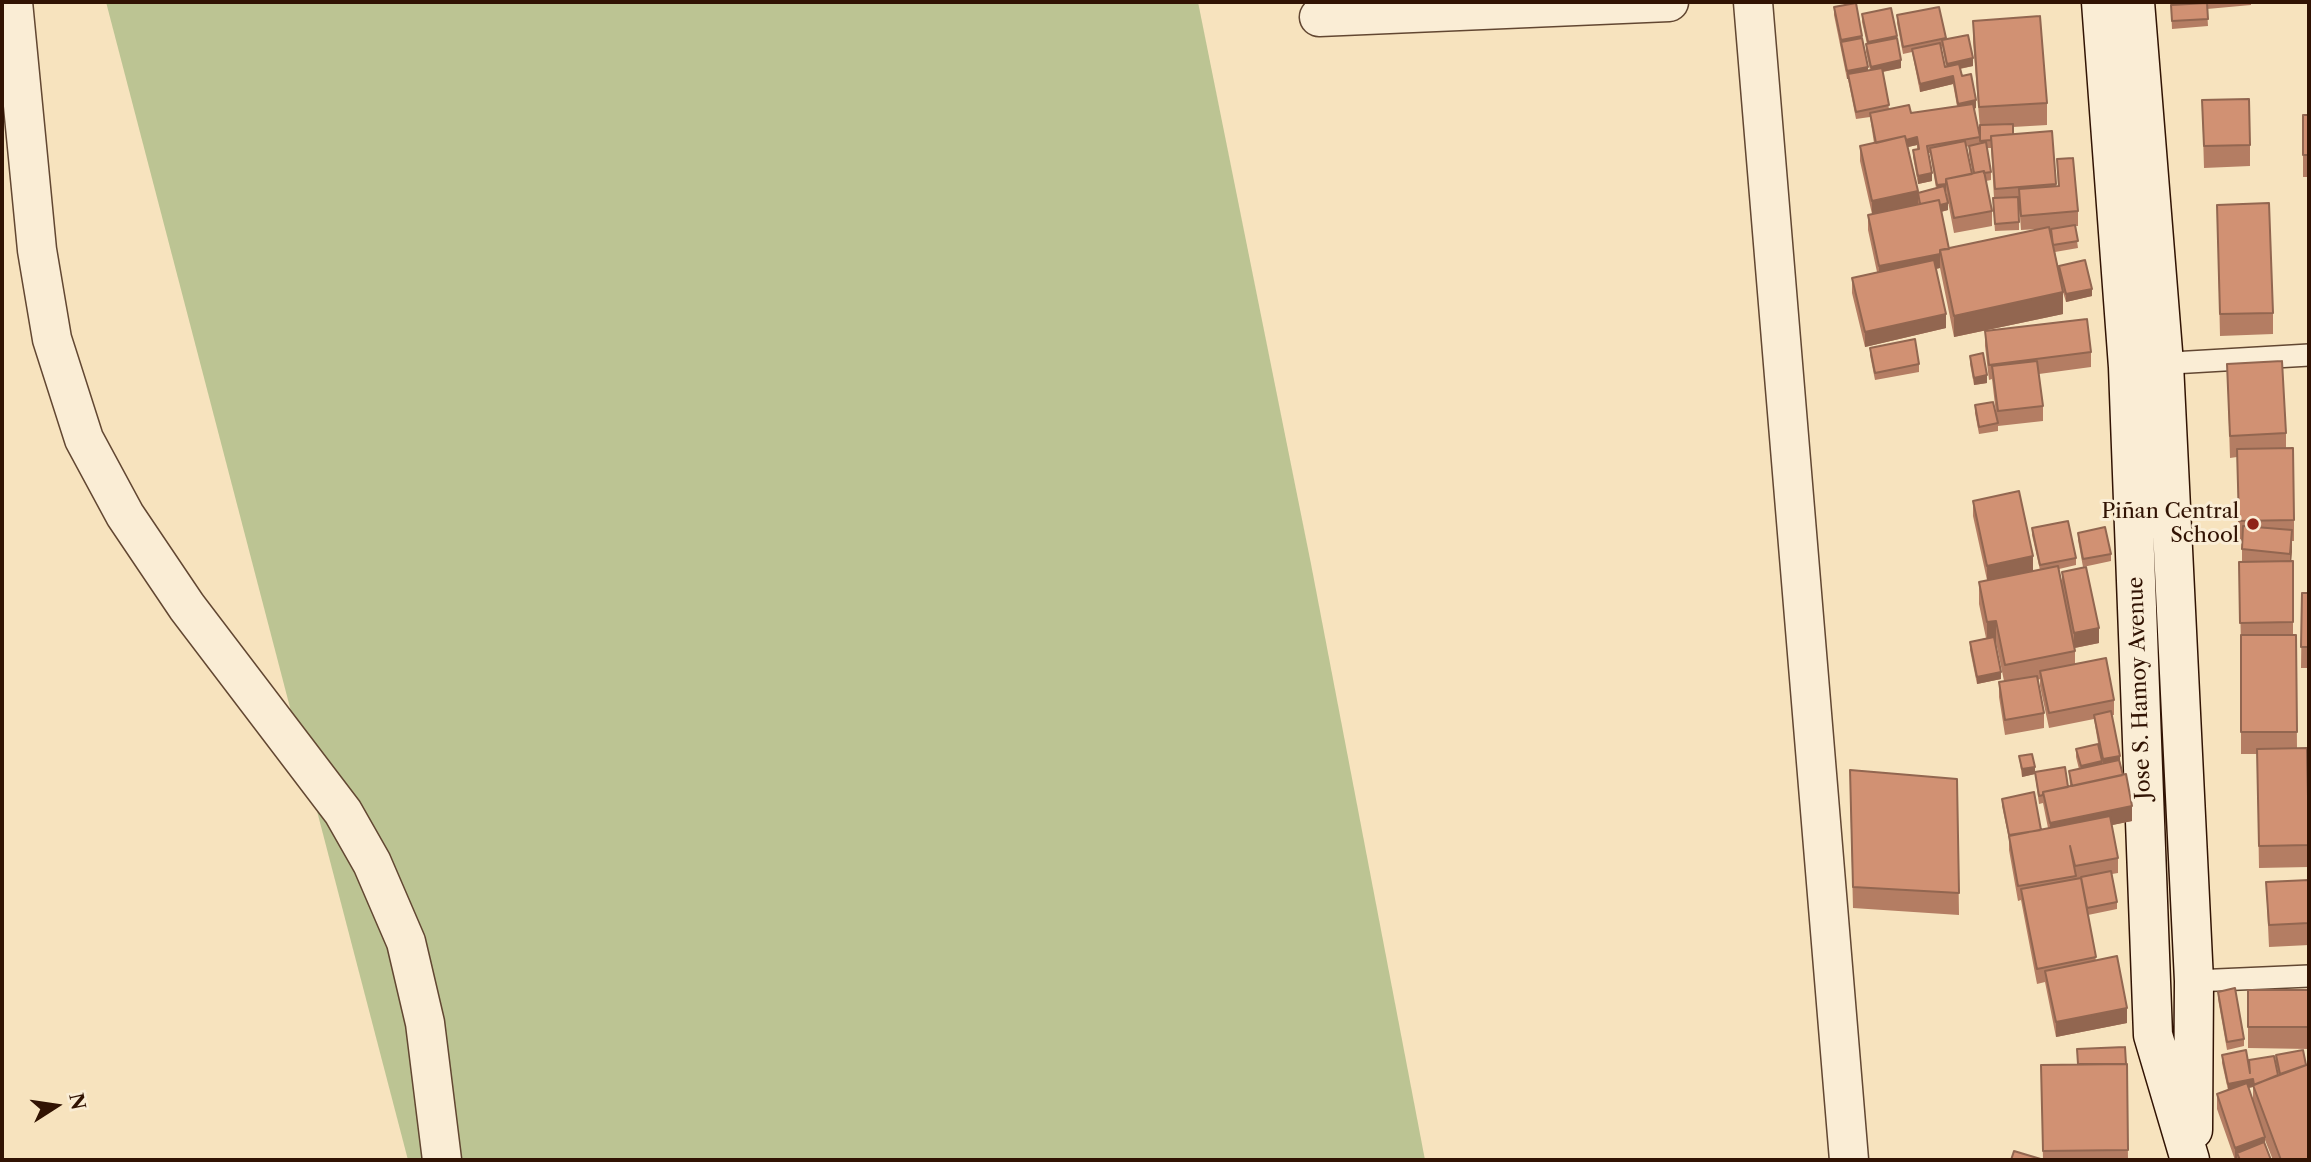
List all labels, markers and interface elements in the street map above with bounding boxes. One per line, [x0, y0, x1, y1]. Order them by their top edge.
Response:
place label: Piñan Central School [2101, 499, 2239, 549]
marker: Piñan Central School [2245, 516, 2261, 532]
street label: Jose S. Hamoy Avenue [2124, 576, 2156, 800]
north arrow [21, 1071, 91, 1141]
text: N [64, 1091, 90, 1112]

